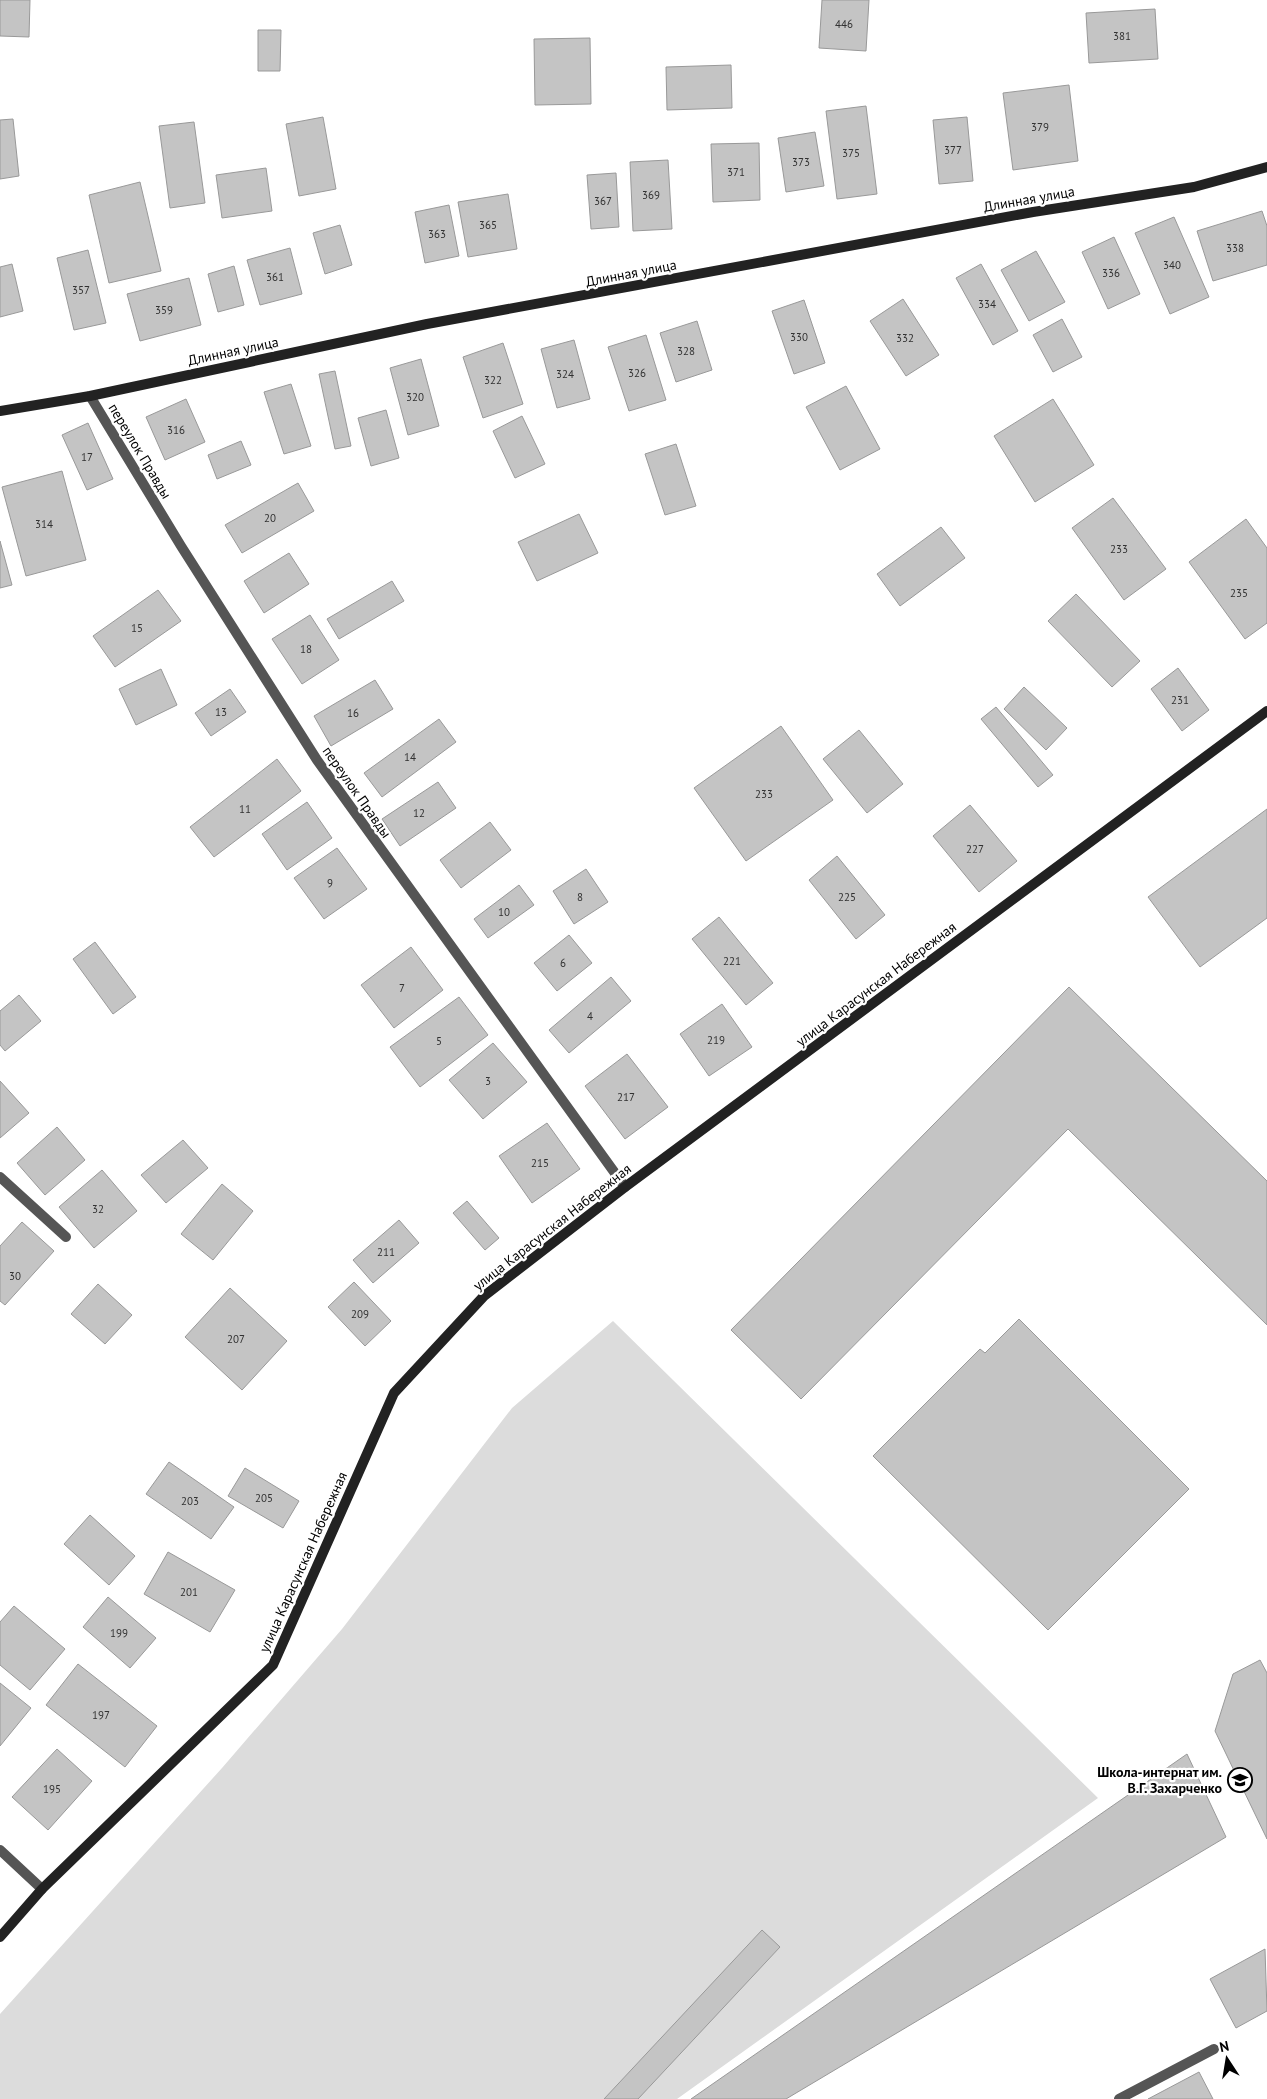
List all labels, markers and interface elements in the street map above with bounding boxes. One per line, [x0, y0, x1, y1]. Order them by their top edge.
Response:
house number: 446 [835, 17, 853, 31]
house number: 381 [1113, 29, 1131, 43]
house number: 379 [1031, 120, 1049, 134]
house number: 377 [944, 143, 962, 157]
house number: 375 [842, 146, 860, 160]
house number: 373 [792, 155, 810, 169]
house number: 371 [727, 165, 745, 179]
street label: Длинная улица [982, 182, 1076, 216]
house number: 369 [642, 188, 660, 202]
house number: 367 [594, 194, 612, 208]
house number: 365 [479, 218, 497, 232]
house number: 363 [428, 227, 446, 241]
house number: 338 [1226, 241, 1244, 255]
street label: Длинная улица [584, 255, 678, 291]
house number: 340 [1163, 258, 1181, 272]
house number: 336 [1102, 266, 1120, 280]
house number: 361 [266, 270, 284, 284]
house number: 357 [72, 283, 90, 297]
house number: 334 [978, 297, 996, 311]
house number: 359 [155, 303, 173, 317]
house number: 330 [790, 330, 808, 344]
house number: 332 [896, 331, 914, 345]
street label: Длинная улица [186, 333, 280, 369]
house number: 328 [677, 344, 695, 358]
house number: 326 [628, 366, 646, 380]
house number: 324 [556, 367, 574, 381]
house number: 322 [484, 373, 502, 387]
house number: 320 [406, 390, 424, 404]
street label: переулок Правды [104, 400, 176, 502]
house number: 316 [167, 423, 185, 437]
house number: 17 [81, 450, 93, 464]
house number: 20 [264, 511, 276, 525]
house number: 314 [35, 517, 53, 531]
house number: 233 [1110, 542, 1128, 556]
house number: 235 [1230, 586, 1248, 600]
house number: 15 [131, 621, 143, 635]
house number: 18 [300, 642, 312, 656]
house number: 231 [1171, 693, 1189, 707]
house number: 13 [215, 705, 227, 719]
house number: 16 [347, 706, 359, 720]
street label: переулок Правды [319, 743, 395, 841]
house number: 14 [404, 750, 416, 764]
house number: 233 [755, 787, 773, 801]
house number: 11 [239, 802, 251, 816]
house number: 12 [413, 806, 425, 820]
house number: 227 [966, 842, 984, 856]
house number: 9 [327, 876, 333, 890]
house number: 8 [577, 890, 583, 904]
house number: 225 [838, 890, 856, 904]
house number: 10 [498, 905, 510, 919]
street label: улица Карасунская Набережная [792, 918, 960, 1050]
house number: 221 [723, 954, 741, 968]
house number: 6 [560, 956, 566, 970]
house number: 7 [399, 981, 405, 995]
house number: 4 [587, 1009, 593, 1023]
house number: 219 [707, 1033, 725, 1047]
house number: 5 [436, 1034, 442, 1048]
house number: 3 [485, 1074, 491, 1088]
house number: 217 [617, 1090, 635, 1104]
house number: 215 [531, 1156, 549, 1170]
street label: улица Карасунская Набережная [469, 1160, 635, 1294]
house number: 32 [92, 1202, 104, 1216]
house number: 211 [377, 1245, 395, 1259]
house number: 30 [9, 1269, 21, 1283]
house number: 209 [351, 1307, 369, 1321]
house number: 207 [227, 1332, 245, 1346]
street label: улица Карасунская Набережная [255, 1469, 351, 1655]
house number: 205 [255, 1491, 273, 1505]
house number: 203 [181, 1494, 199, 1508]
house number: 201 [180, 1585, 198, 1599]
house number: 199 [110, 1626, 128, 1640]
house number: 197 [92, 1708, 110, 1722]
place label: Школа-интернат им. В.Г. Захарченко [1097, 1763, 1222, 1797]
school or university icon: Школа-интернат им. В.Г. Захарченко [1227, 1767, 1253, 1793]
house number: 195 [43, 1782, 61, 1796]
north arrow [1202, 2034, 1252, 2084]
text: N [1218, 2037, 1231, 2056]

